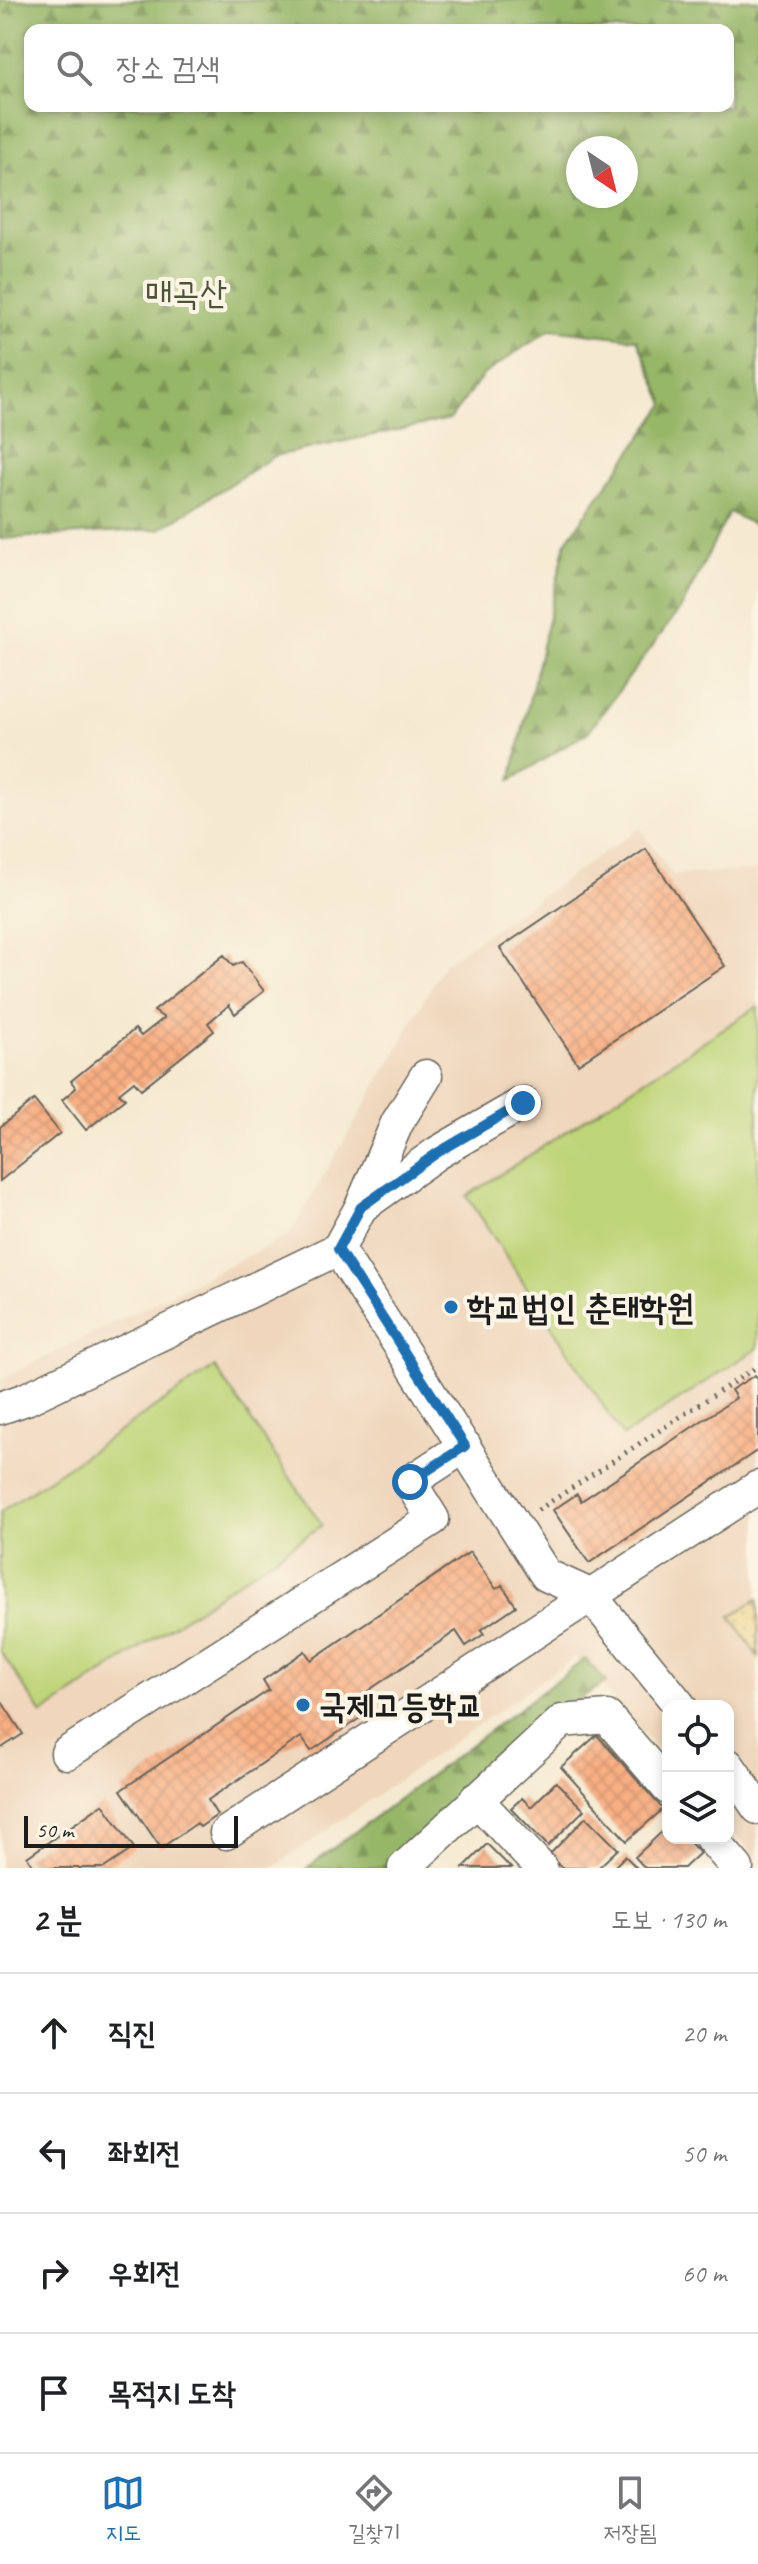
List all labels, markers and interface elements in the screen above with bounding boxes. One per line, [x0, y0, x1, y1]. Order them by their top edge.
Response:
search box [24, 24, 734, 112]
icon: search [52, 46, 96, 90]
text: 장소 검색 [116, 49, 220, 87]
north arrow [566, 136, 638, 208]
park label: 매곡산 [145, 271, 227, 314]
route end [505, 1085, 541, 1121]
place label: 학교법인 춘태학원 [466, 1286, 694, 1329]
marker: 학교법인 춘태학원 [442, 1298, 460, 1316]
route start [392, 1464, 428, 1500]
place label: 국제고등학교 [319, 1684, 483, 1727]
marker: 국제고등학교 [294, 1696, 312, 1714]
map controls [662, 1700, 734, 1844]
button: locate [662, 1700, 734, 1772]
button: layers [662, 1772, 734, 1844]
scale bar [24, 1812, 238, 1848]
text: 50 m [36, 1816, 73, 1844]
text: 2 분 [32, 1898, 83, 1941]
text: 도보 · 130 m [611, 1903, 726, 1936]
icon: ahead [32, 2011, 76, 2055]
text: 직진 [108, 2014, 156, 2052]
text: 20 m [682, 2017, 726, 2050]
icon: left [32, 2131, 76, 2175]
text: 좌회전 [108, 2134, 180, 2172]
text: 50 m [682, 2137, 726, 2170]
icon: right [32, 2251, 76, 2295]
text: 우회전 [108, 2254, 180, 2292]
text: 60 m [682, 2257, 726, 2290]
icon: arrive [32, 2371, 76, 2415]
text: 목적지 도착 [108, 2374, 236, 2412]
tab: 지도 [101, 2471, 145, 2547]
tab: 길찾기 [348, 2471, 401, 2547]
tab: 저장됨 [604, 2471, 657, 2547]

